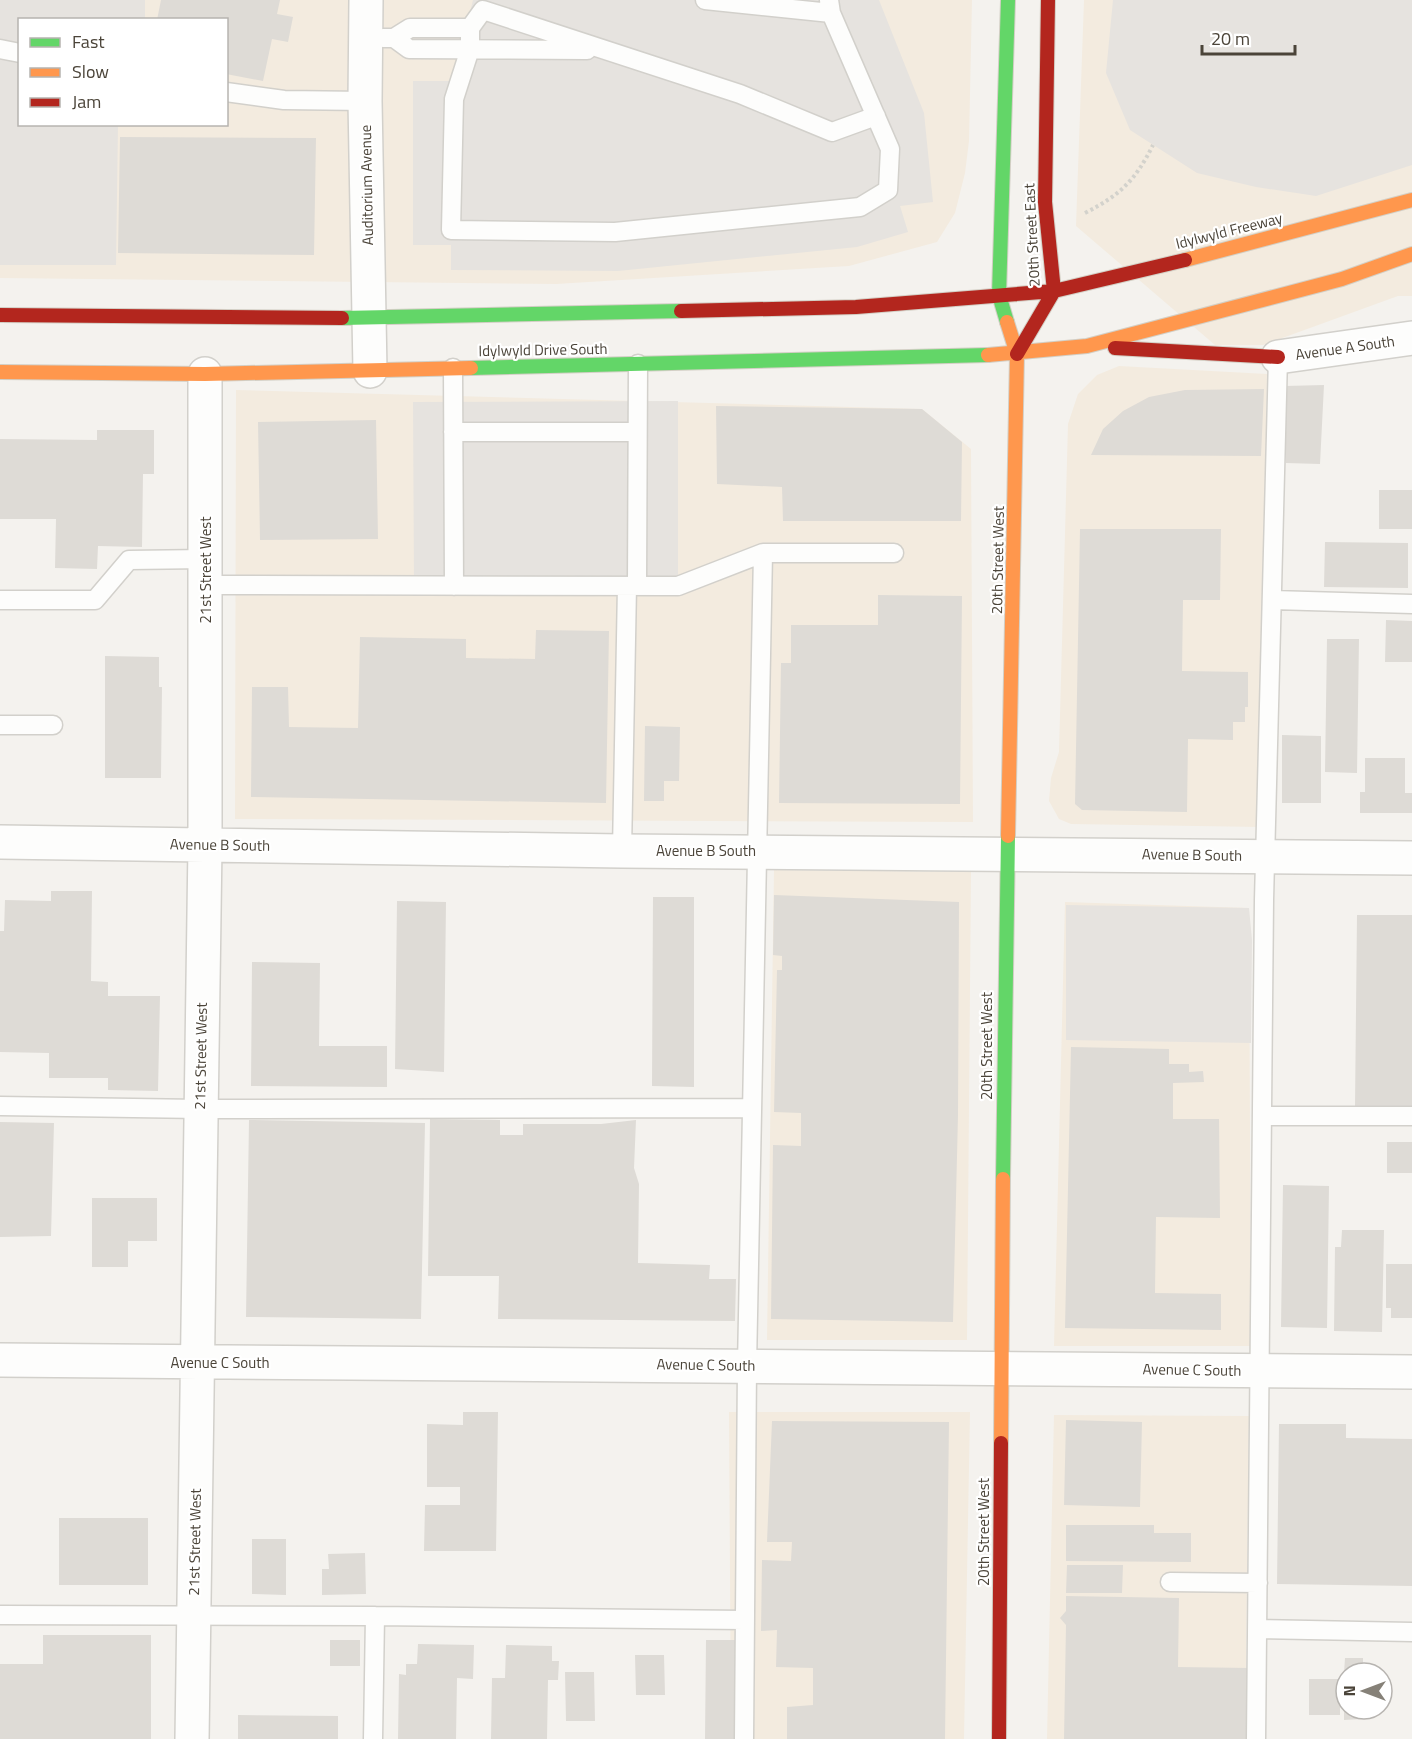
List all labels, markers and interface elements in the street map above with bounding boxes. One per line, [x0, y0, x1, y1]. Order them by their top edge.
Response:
legend [18, 18, 228, 126]
scale bar [1202, 18, 1295, 56]
text: 20 m [1211, 25, 1250, 52]
text: Fast [72, 28, 105, 55]
text: Slow [72, 58, 109, 85]
text: Jam [72, 88, 101, 115]
street label: Auditorium Avenue [354, 125, 379, 245]
street label: 20th Street East [1017, 182, 1046, 287]
street label: Idylwyld Freeway [1173, 206, 1285, 255]
street label: Avenue A South [1294, 329, 1396, 366]
street label: Idylwyld Drive South [478, 337, 608, 362]
street label: 20th Street West [985, 505, 1010, 614]
street label: 21st Street West [194, 516, 217, 624]
street label: Avenue B South [170, 832, 270, 857]
street label: Avenue B South [656, 839, 756, 862]
street label: Avenue B South [1142, 842, 1242, 867]
street label: 20th Street West [975, 991, 998, 1100]
street label: 21st Street West [188, 1002, 213, 1110]
street label: Avenue C South [170, 1351, 270, 1374]
street label: Avenue C South [656, 1352, 756, 1377]
street label: Avenue C South [1142, 1357, 1242, 1382]
street label: 20th Street West [972, 1477, 995, 1586]
street label: 21st Street West [182, 1488, 207, 1596]
north arrow [1334, 1661, 1394, 1721]
text: N [1337, 1685, 1361, 1697]

